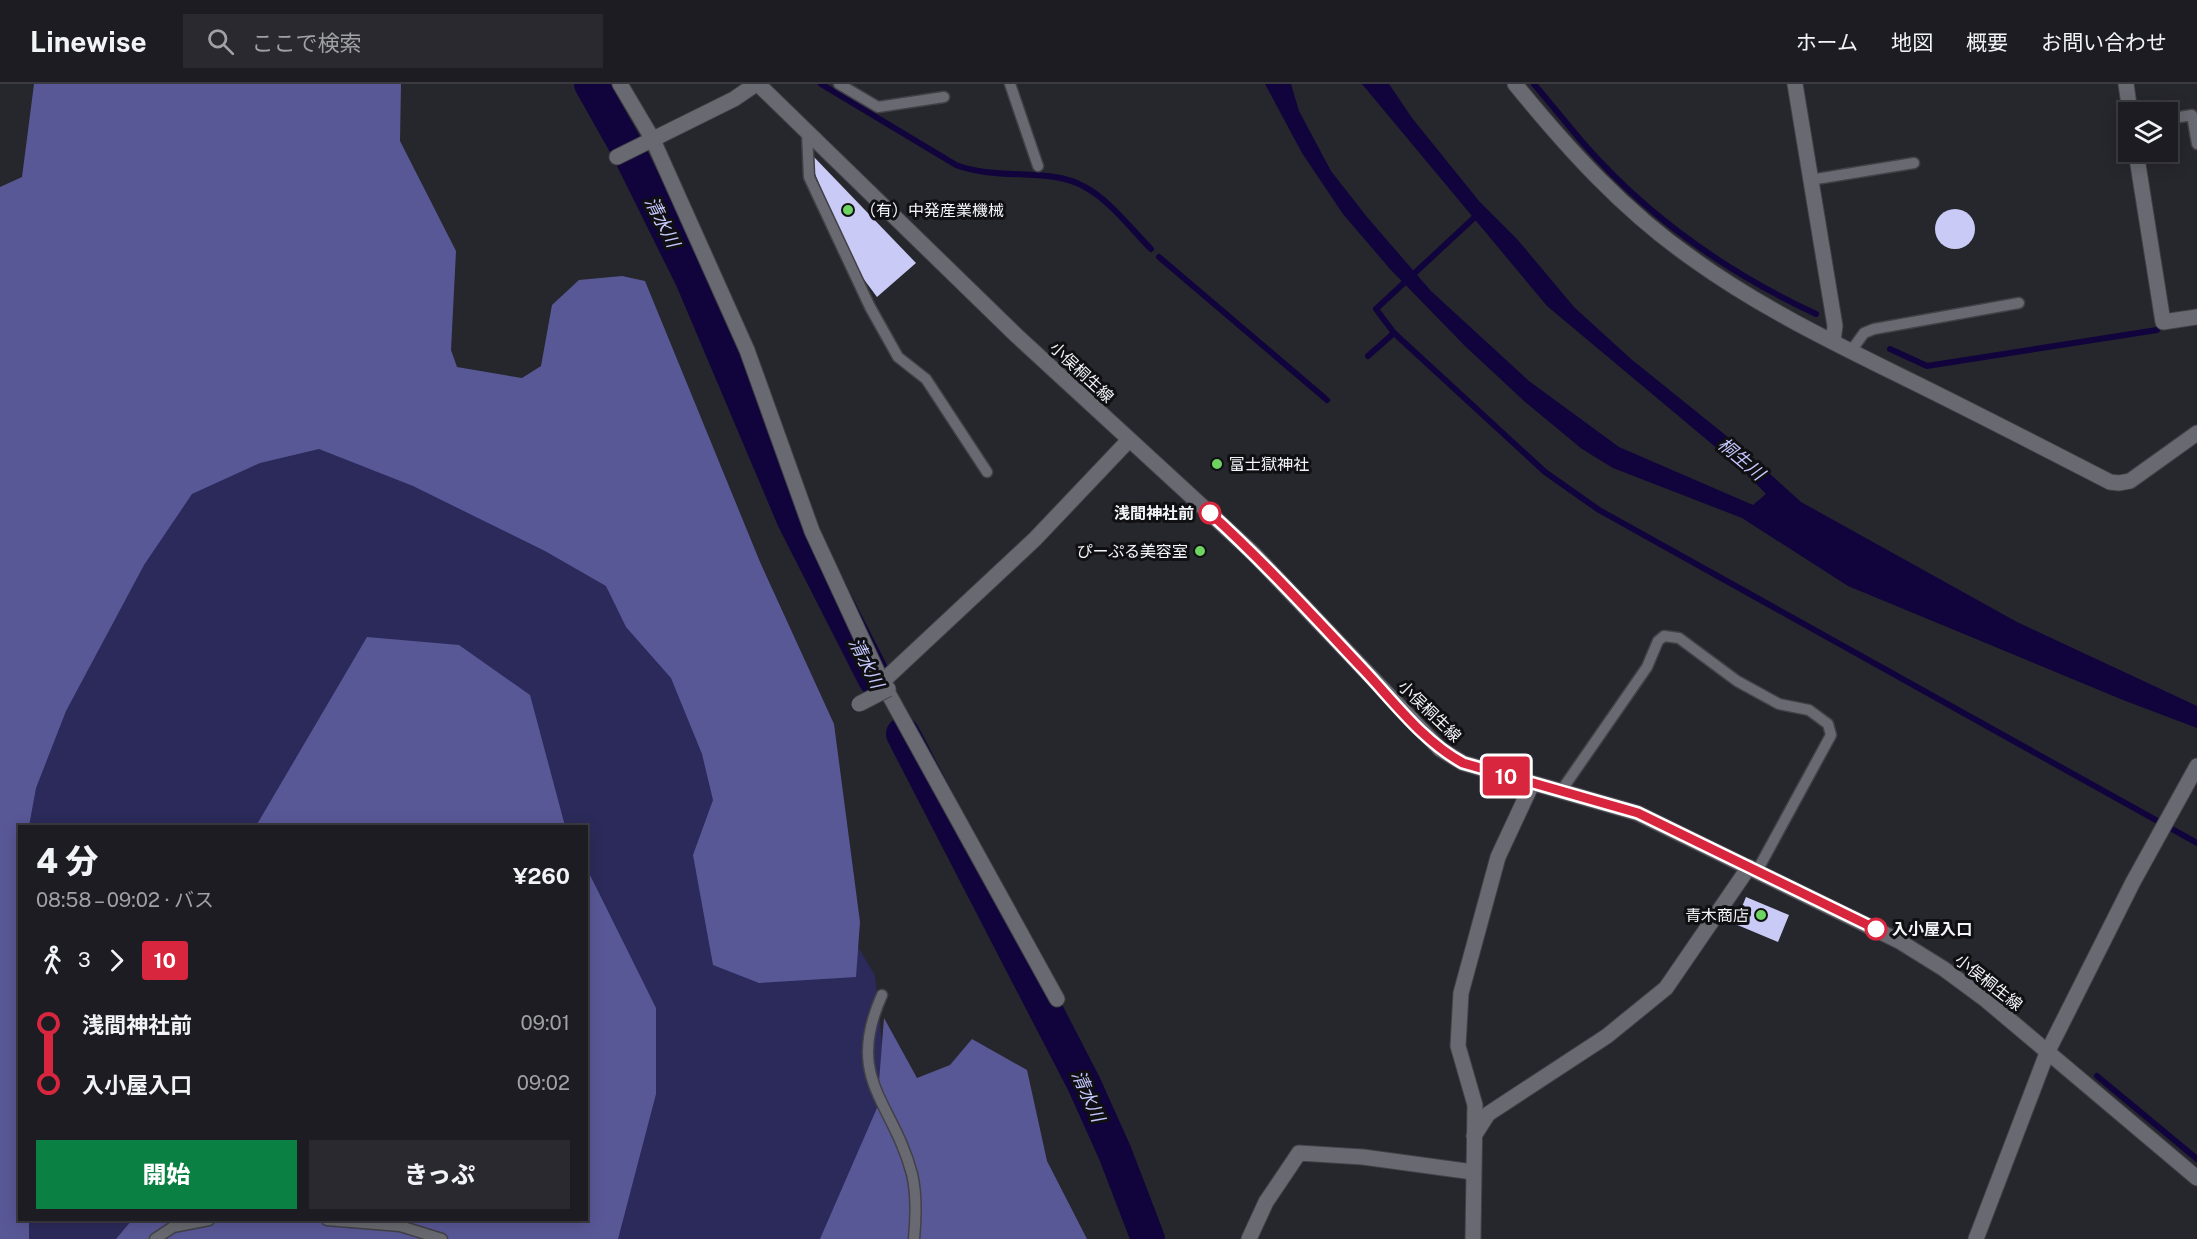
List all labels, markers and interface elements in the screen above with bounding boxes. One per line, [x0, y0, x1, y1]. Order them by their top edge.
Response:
search box [183, 14, 603, 68]
text: Linewise [30, 25, 147, 58]
icon: search [204, 25, 237, 58]
text: ここで検索 [252, 30, 362, 56]
text: ホーム [1796, 30, 1858, 55]
text: 地図 [1891, 30, 1933, 55]
text: 概要 [1966, 30, 2008, 55]
text: お問い合わせ [2041, 30, 2167, 55]
map controls [2118, 102, 2178, 162]
button: layers [2118, 102, 2178, 162]
water label: 清水川 [641, 193, 685, 252]
place label: （有）中発産業機械 [860, 201, 1004, 220]
marker: （有）中発産業機械 [841, 203, 855, 217]
street label: 小俣桐生線 [1046, 338, 1117, 407]
water label: 桐生川 [1714, 433, 1770, 485]
place label: 富士獄神社 [1229, 455, 1309, 474]
marker: 富士獄神社 [1210, 457, 1224, 471]
marker: 浅間神社前 [1199, 502, 1221, 524]
place label: 浅間神社前 [1114, 504, 1194, 523]
place label: ぴーぷる美容室 [1077, 542, 1188, 561]
marker: ぴーぷる美容室 [1193, 544, 1207, 558]
water label: 清水川 [845, 634, 889, 693]
street label: 小俣桐生線 [1394, 677, 1465, 746]
line badge: 10 [1479, 756, 1533, 796]
text: 10 [1495, 764, 1517, 789]
text: 4 分 [36, 842, 98, 880]
text: ¥260 [513, 863, 570, 889]
text: 08:58 – 09:02 · バス [36, 888, 214, 912]
place label: 青木商店 [1685, 906, 1749, 925]
marker: 青木商店 [1754, 908, 1768, 922]
marker: 入小屋入口 [1865, 918, 1887, 940]
place label: 入小屋入口 [1892, 920, 1972, 939]
icon: walk [36, 944, 69, 977]
icon: forward [100, 944, 133, 977]
text: 3 [78, 948, 91, 972]
text: 10 [154, 948, 176, 973]
street label: 小俣桐生線 [1951, 950, 2026, 1015]
text: 09:01 [521, 1011, 570, 1035]
text: 浅間神社前 [82, 1012, 192, 1038]
water label: 清水川 [1068, 1067, 1110, 1127]
text: 09:02 [517, 1071, 570, 1095]
text: 入小屋入口 [82, 1072, 192, 1098]
button: 開始 [36, 1140, 297, 1209]
button: きっぷ [309, 1140, 570, 1209]

